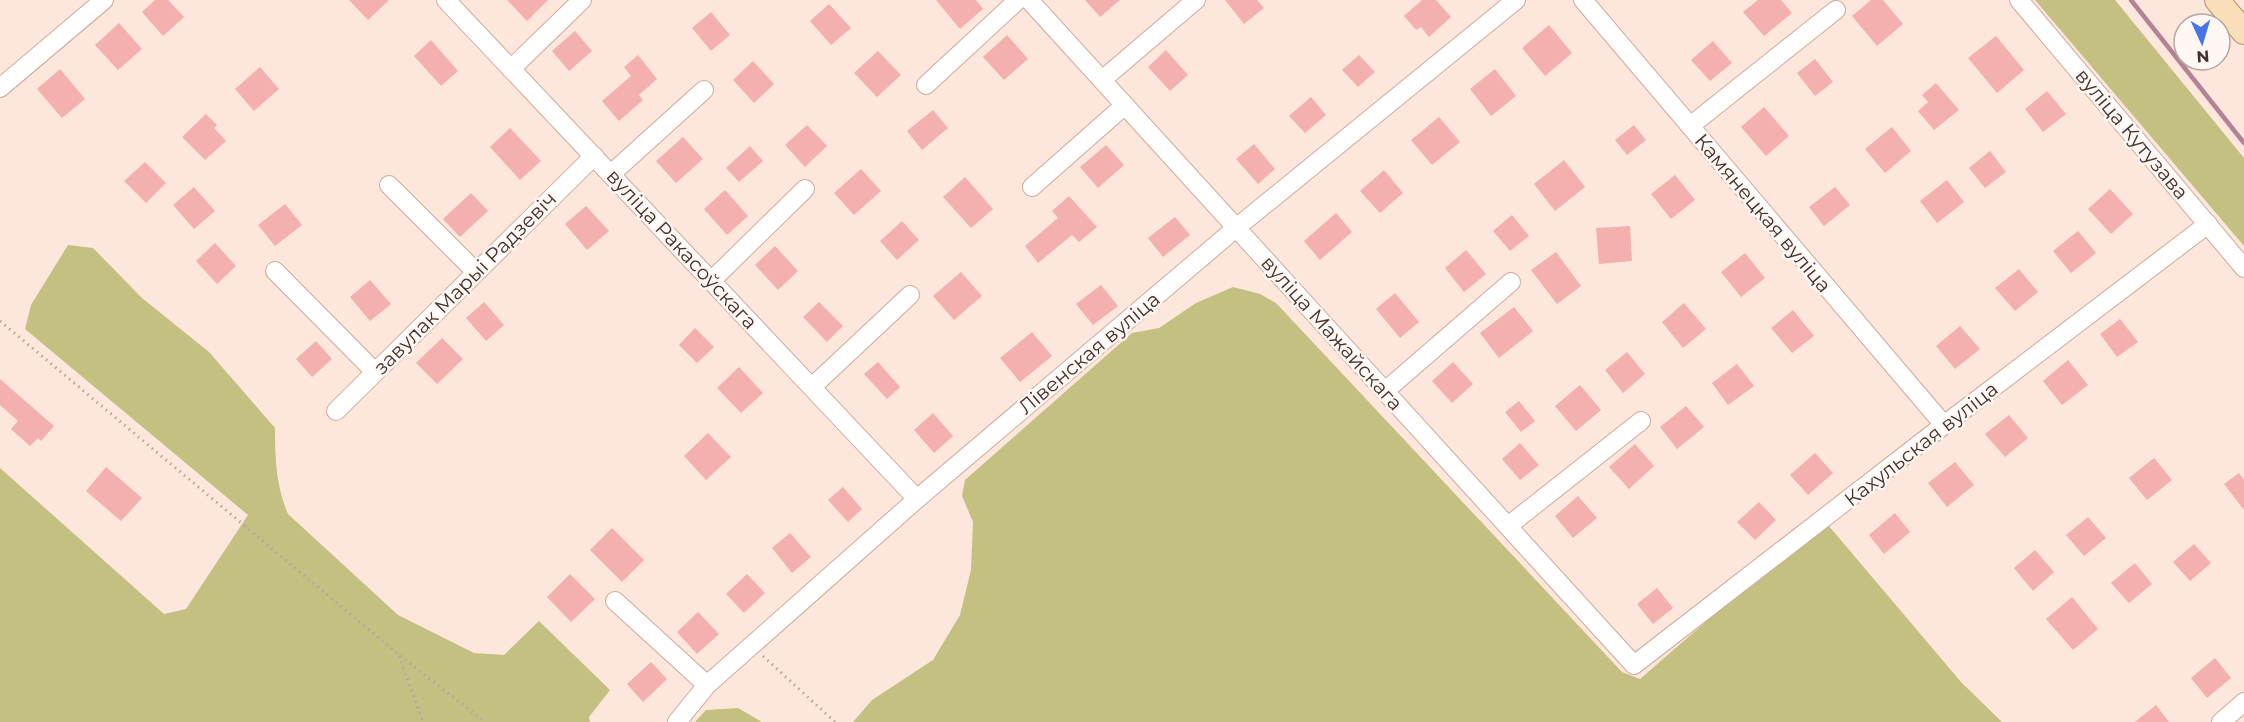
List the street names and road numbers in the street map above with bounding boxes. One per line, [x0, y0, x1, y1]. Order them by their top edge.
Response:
street label: вуліца Кутузава [2070, 64, 2194, 204]
street label: Камянецкая вуліца [1690, 129, 1836, 297]
street label: вуліца Ракасоўскага [602, 164, 762, 334]
street label: завулак Марыі Радзевіч [369, 187, 561, 379]
street label: вуліца Мажайскага [1256, 251, 1408, 415]
street label: Лівенская вуліца [1013, 287, 1165, 419]
street label: Кахульская вуліца [1839, 377, 2003, 511]

